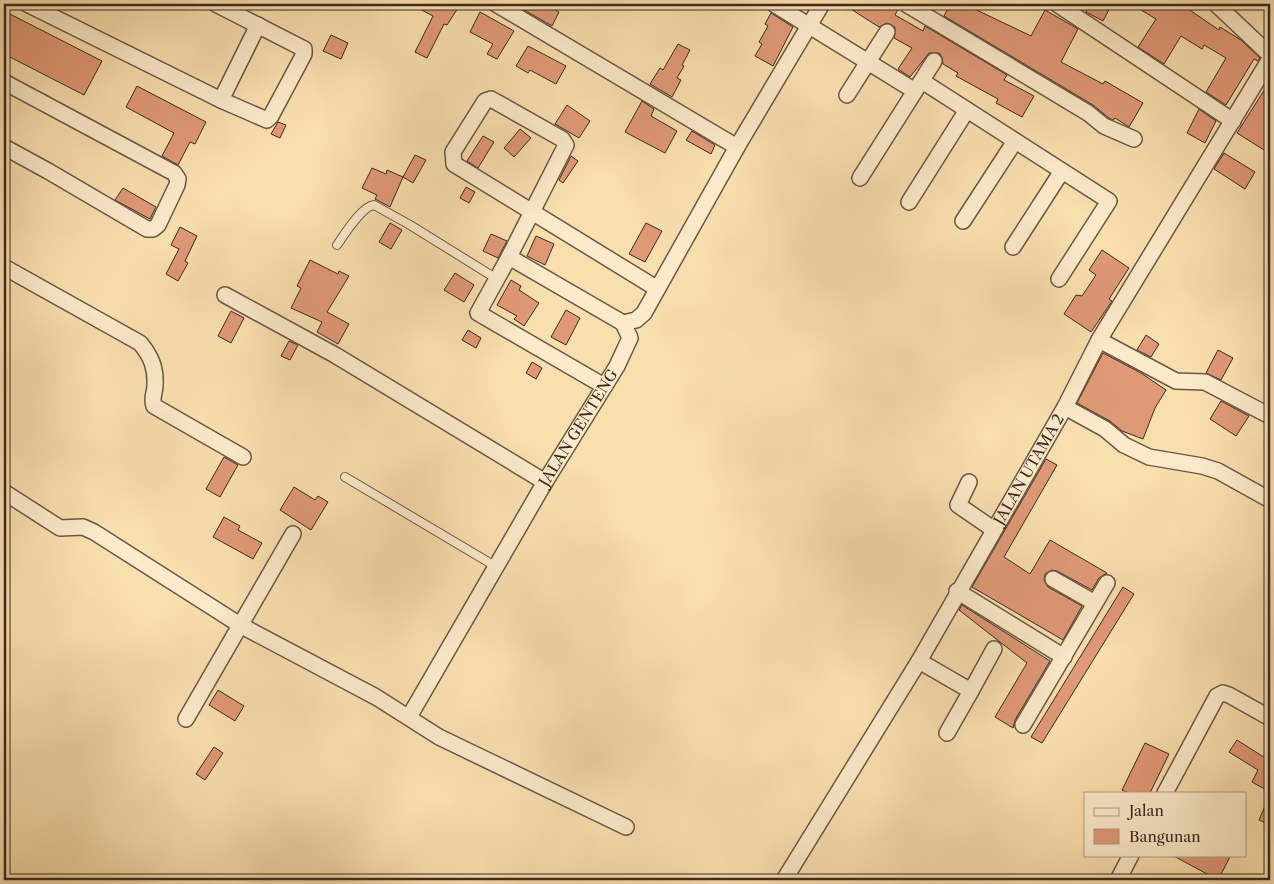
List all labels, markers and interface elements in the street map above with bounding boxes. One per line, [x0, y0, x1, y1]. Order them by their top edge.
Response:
street label: JALAN GENTENG [533, 366, 622, 492]
street label: JALAN UTAMA 2 [988, 410, 1068, 530]
legend [1084, 792, 1246, 856]
text: Jalan [1127, 801, 1164, 820]
text: Bangunan [1129, 827, 1201, 846]

